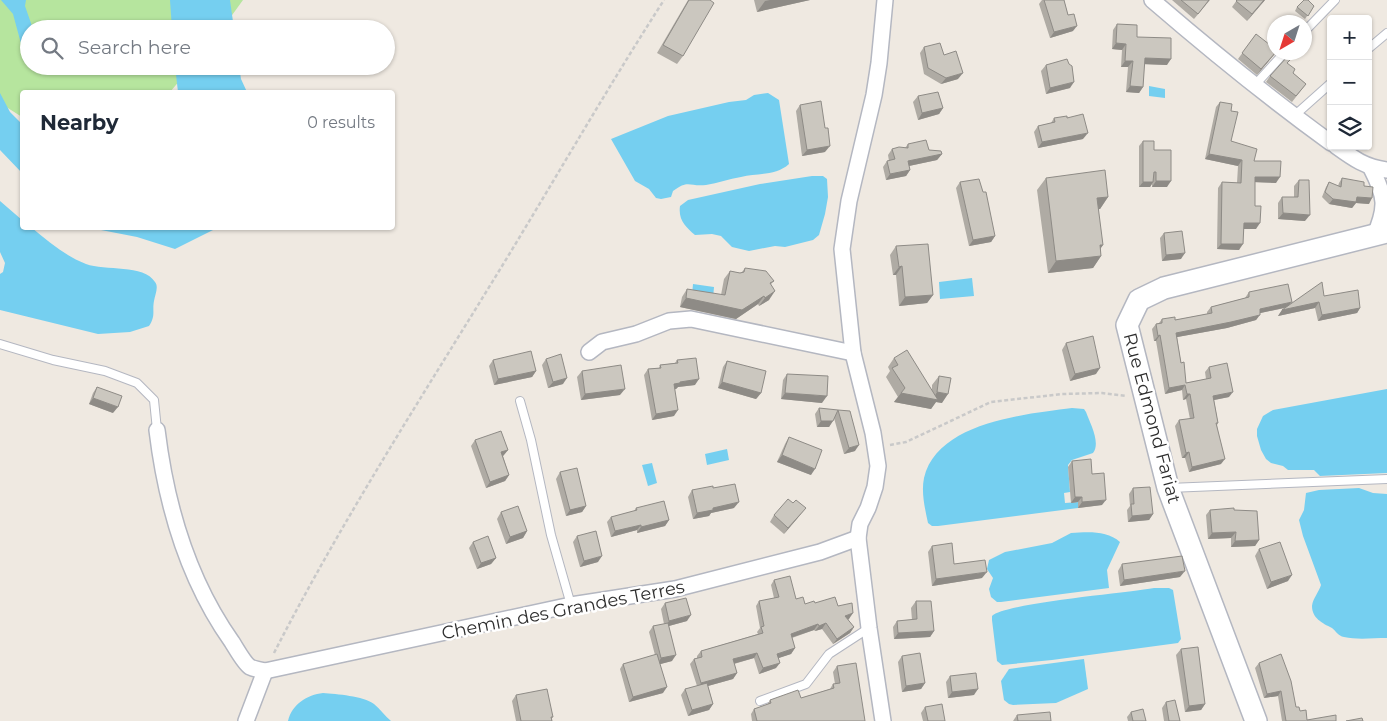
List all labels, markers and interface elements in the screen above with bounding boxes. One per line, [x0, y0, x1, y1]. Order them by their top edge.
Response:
north arrow [1267, 15, 1312, 60]
map controls [1327, 15, 1372, 150]
button: + [1327, 15, 1372, 60]
search box [20, 20, 395, 75]
icon: search [38, 34, 66, 62]
text: Search here [78, 36, 191, 59]
button: − [1327, 60, 1372, 105]
button: layers [1327, 105, 1372, 150]
text: Nearby [40, 110, 119, 135]
text: 0 results [307, 113, 375, 132]
street label: Rue Edmond Fariat [1119, 330, 1185, 506]
street label: Chemin des Grandes Terres [440, 576, 686, 644]

